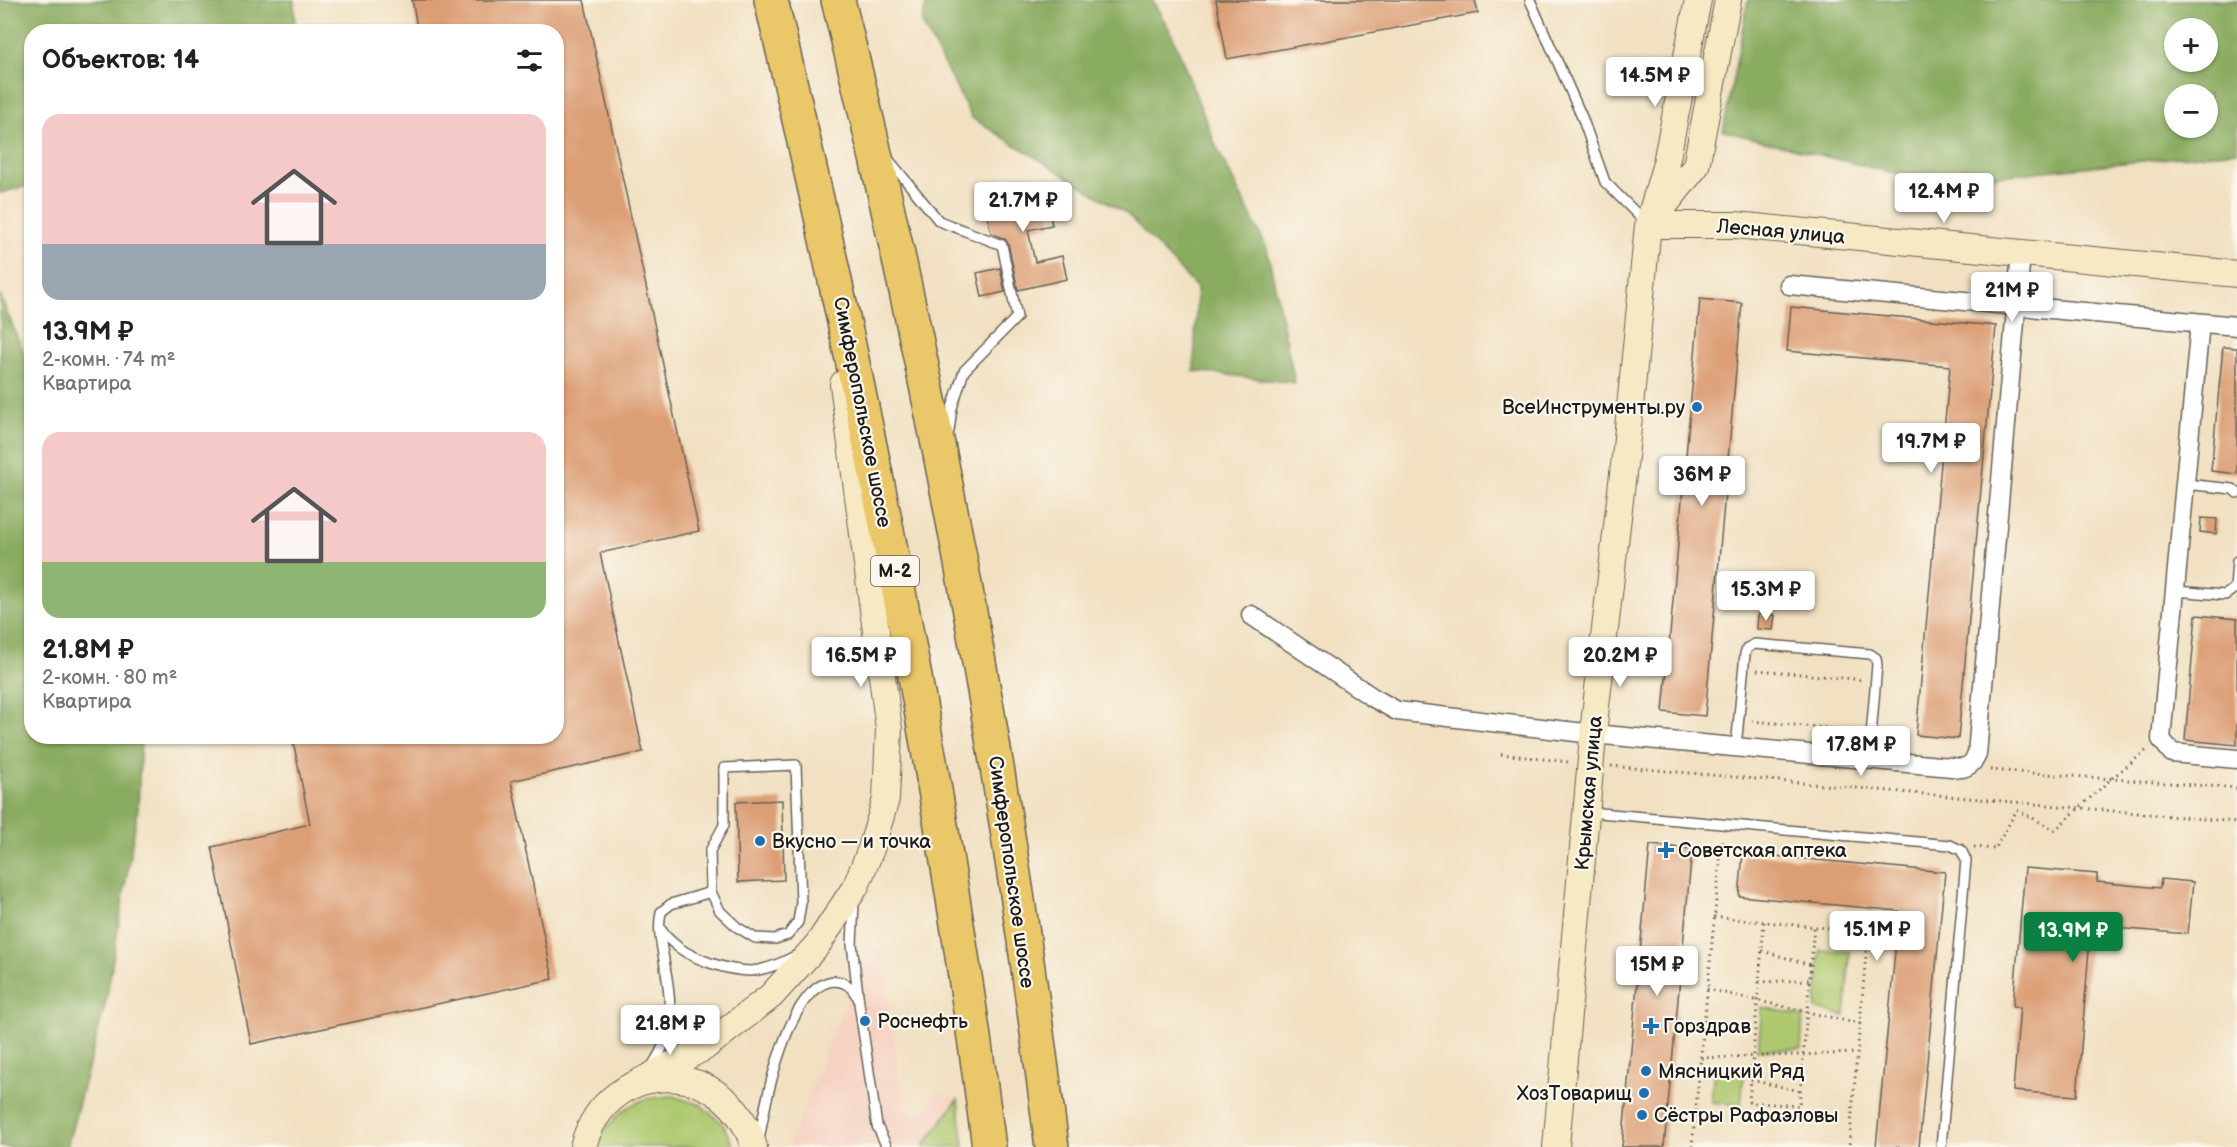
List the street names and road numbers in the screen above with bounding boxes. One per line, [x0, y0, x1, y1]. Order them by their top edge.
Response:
street label: Лесная улица [1715, 214, 1846, 250]
street label: Симферопольское шоссе [828, 295, 896, 529]
road number: М-2 [871, 556, 919, 586]
street label: Крымская улица [1570, 714, 1608, 872]
street label: Симферопольское шоссе [983, 754, 1039, 990]

